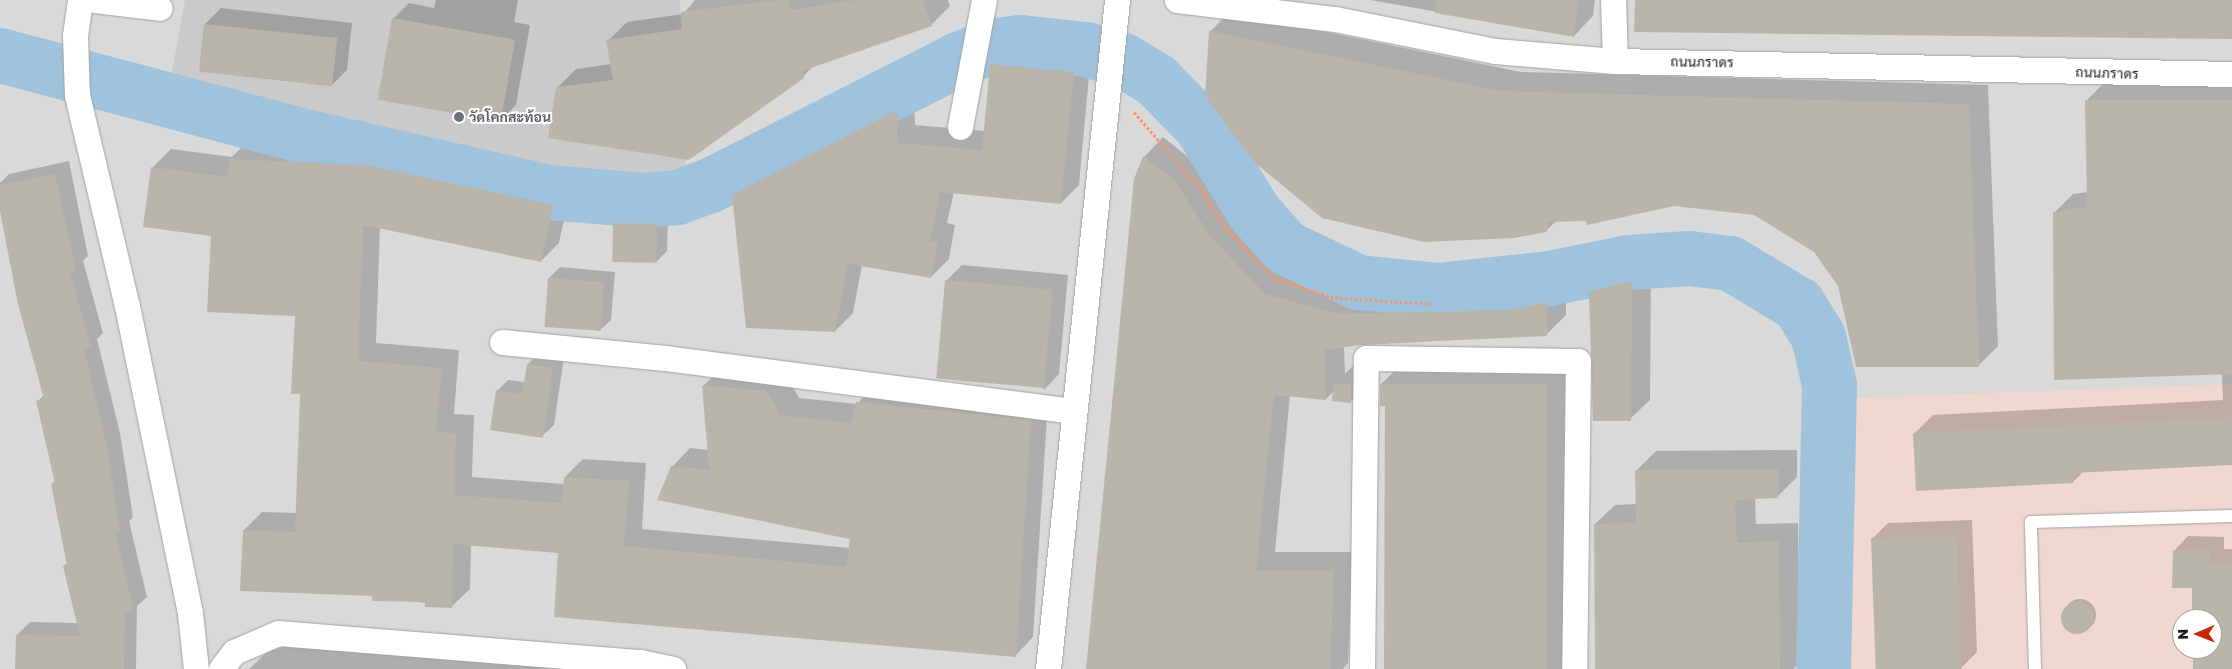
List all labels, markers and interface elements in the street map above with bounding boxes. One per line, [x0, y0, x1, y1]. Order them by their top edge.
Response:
street label: ถนนภราดร [1670, 53, 1734, 71]
street label: ถนนภราดร [2075, 64, 2139, 82]
place label: วัดโคกสะท้อน [469, 109, 551, 125]
marker: วัดโคกสะท้อน [453, 111, 465, 123]
north arrow [2172, 609, 2222, 659]
text: N [2174, 629, 2191, 640]

